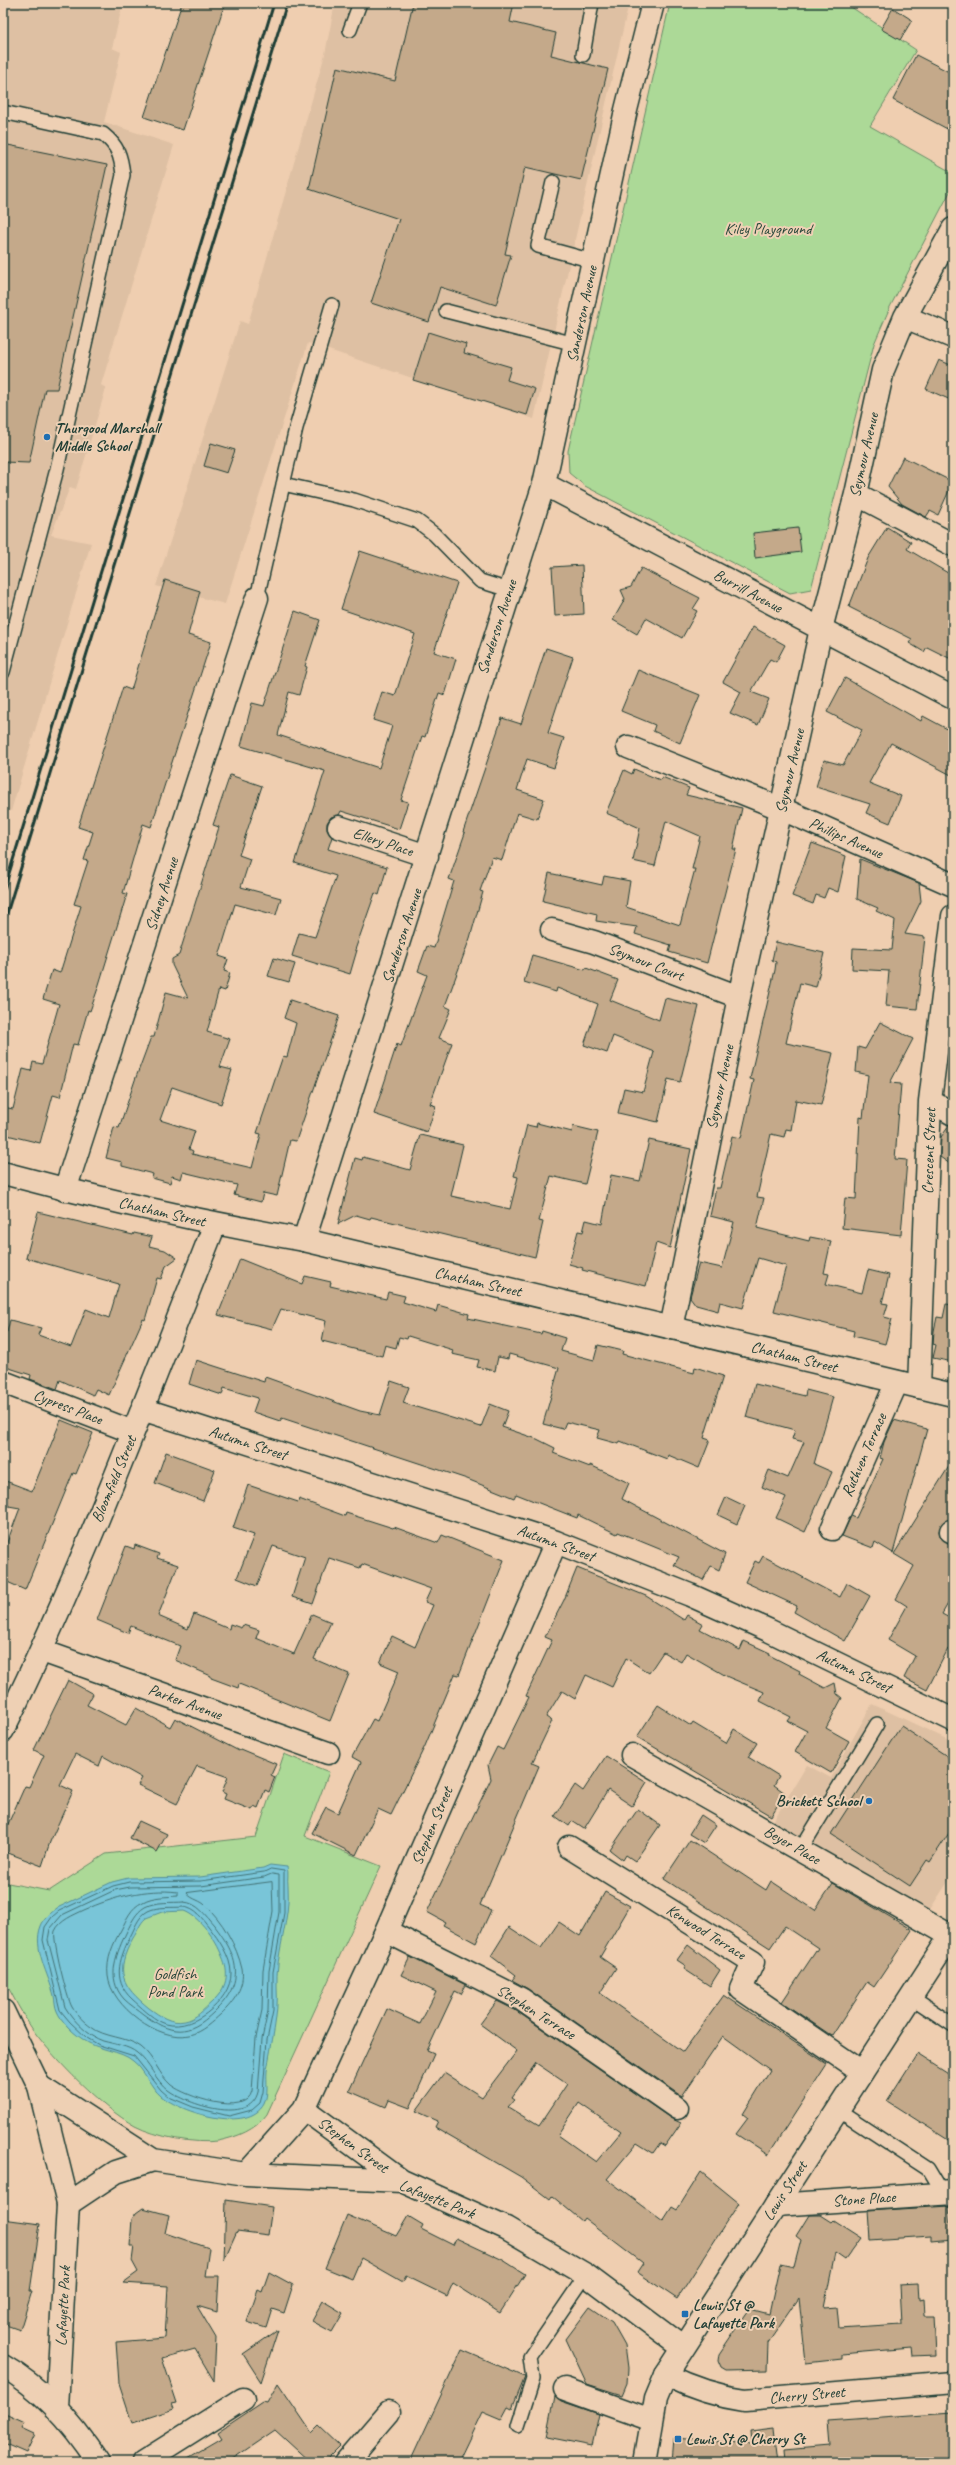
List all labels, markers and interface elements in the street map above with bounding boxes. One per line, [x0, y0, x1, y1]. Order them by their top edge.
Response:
park label: Kiley Playground [724, 219, 814, 239]
street label: Sanderson Avenue [562, 262, 602, 364]
street label: Seymour Avenue [845, 409, 884, 499]
place label: Thurgood Marshall Middle School [55, 418, 163, 456]
marker: Thurgood Marshall Middle School [42, 432, 52, 442]
street label: Burrill Avenue [710, 565, 787, 618]
street label: Sanderson Avenue [472, 576, 522, 677]
street label: Seymour Avenue [771, 725, 810, 815]
street label: Phillips Avenue [806, 813, 888, 864]
street label: Ellery Place [350, 823, 417, 862]
street label: Sidney Avenue [141, 853, 184, 933]
street label: Sanderson Avenue [377, 885, 427, 986]
street label: Seymour Court [605, 938, 688, 986]
street label: Seymour Avenue [701, 1041, 739, 1131]
street label: Crescent Street [918, 1106, 941, 1194]
street label: Chatham Street [117, 1192, 209, 1232]
street label: Chatham Street [433, 1262, 525, 1302]
street label: Chatham Street [749, 1337, 841, 1378]
street label: Cypress Place [31, 1385, 107, 1430]
street label: Ruthven Terrace [837, 1409, 892, 1500]
street label: Autumn Street [207, 1421, 292, 1466]
street label: Bloomfield Street [87, 1431, 142, 1525]
street label: Autumn Street [515, 1520, 600, 1567]
street label: Autumn Street [813, 1644, 897, 1699]
street label: Parker Avenue [145, 1679, 226, 1725]
street label: Stephen Street [407, 1782, 458, 1868]
place label: Brickett School [776, 1791, 864, 1811]
marker: Brickett School [864, 1796, 874, 1806]
street label: Beyer Place [760, 1821, 825, 1870]
street label: Kenwood Terrace [663, 1900, 751, 1965]
park label: Goldfish Pond Park [148, 1964, 203, 2002]
street label: Stephen Terrace [493, 1980, 581, 2045]
street label: Stephen Street [314, 2113, 394, 2178]
street label: Lewis Street [758, 2156, 813, 2225]
street label: Lafayette Park [396, 2175, 479, 2224]
street label: Stone Place [832, 2187, 898, 2211]
street label: Lafayette Park [51, 2264, 75, 2346]
place label: Lewis St @ Lafayette Park [693, 2295, 776, 2333]
marker: Lewis St @ Lafayette Park [680, 2309, 690, 2319]
street label: Cherry Street [768, 2382, 847, 2408]
place label: Lewis St @ Cherry St [686, 2429, 807, 2449]
marker: Lewis St @ Cherry St [673, 2434, 683, 2444]

